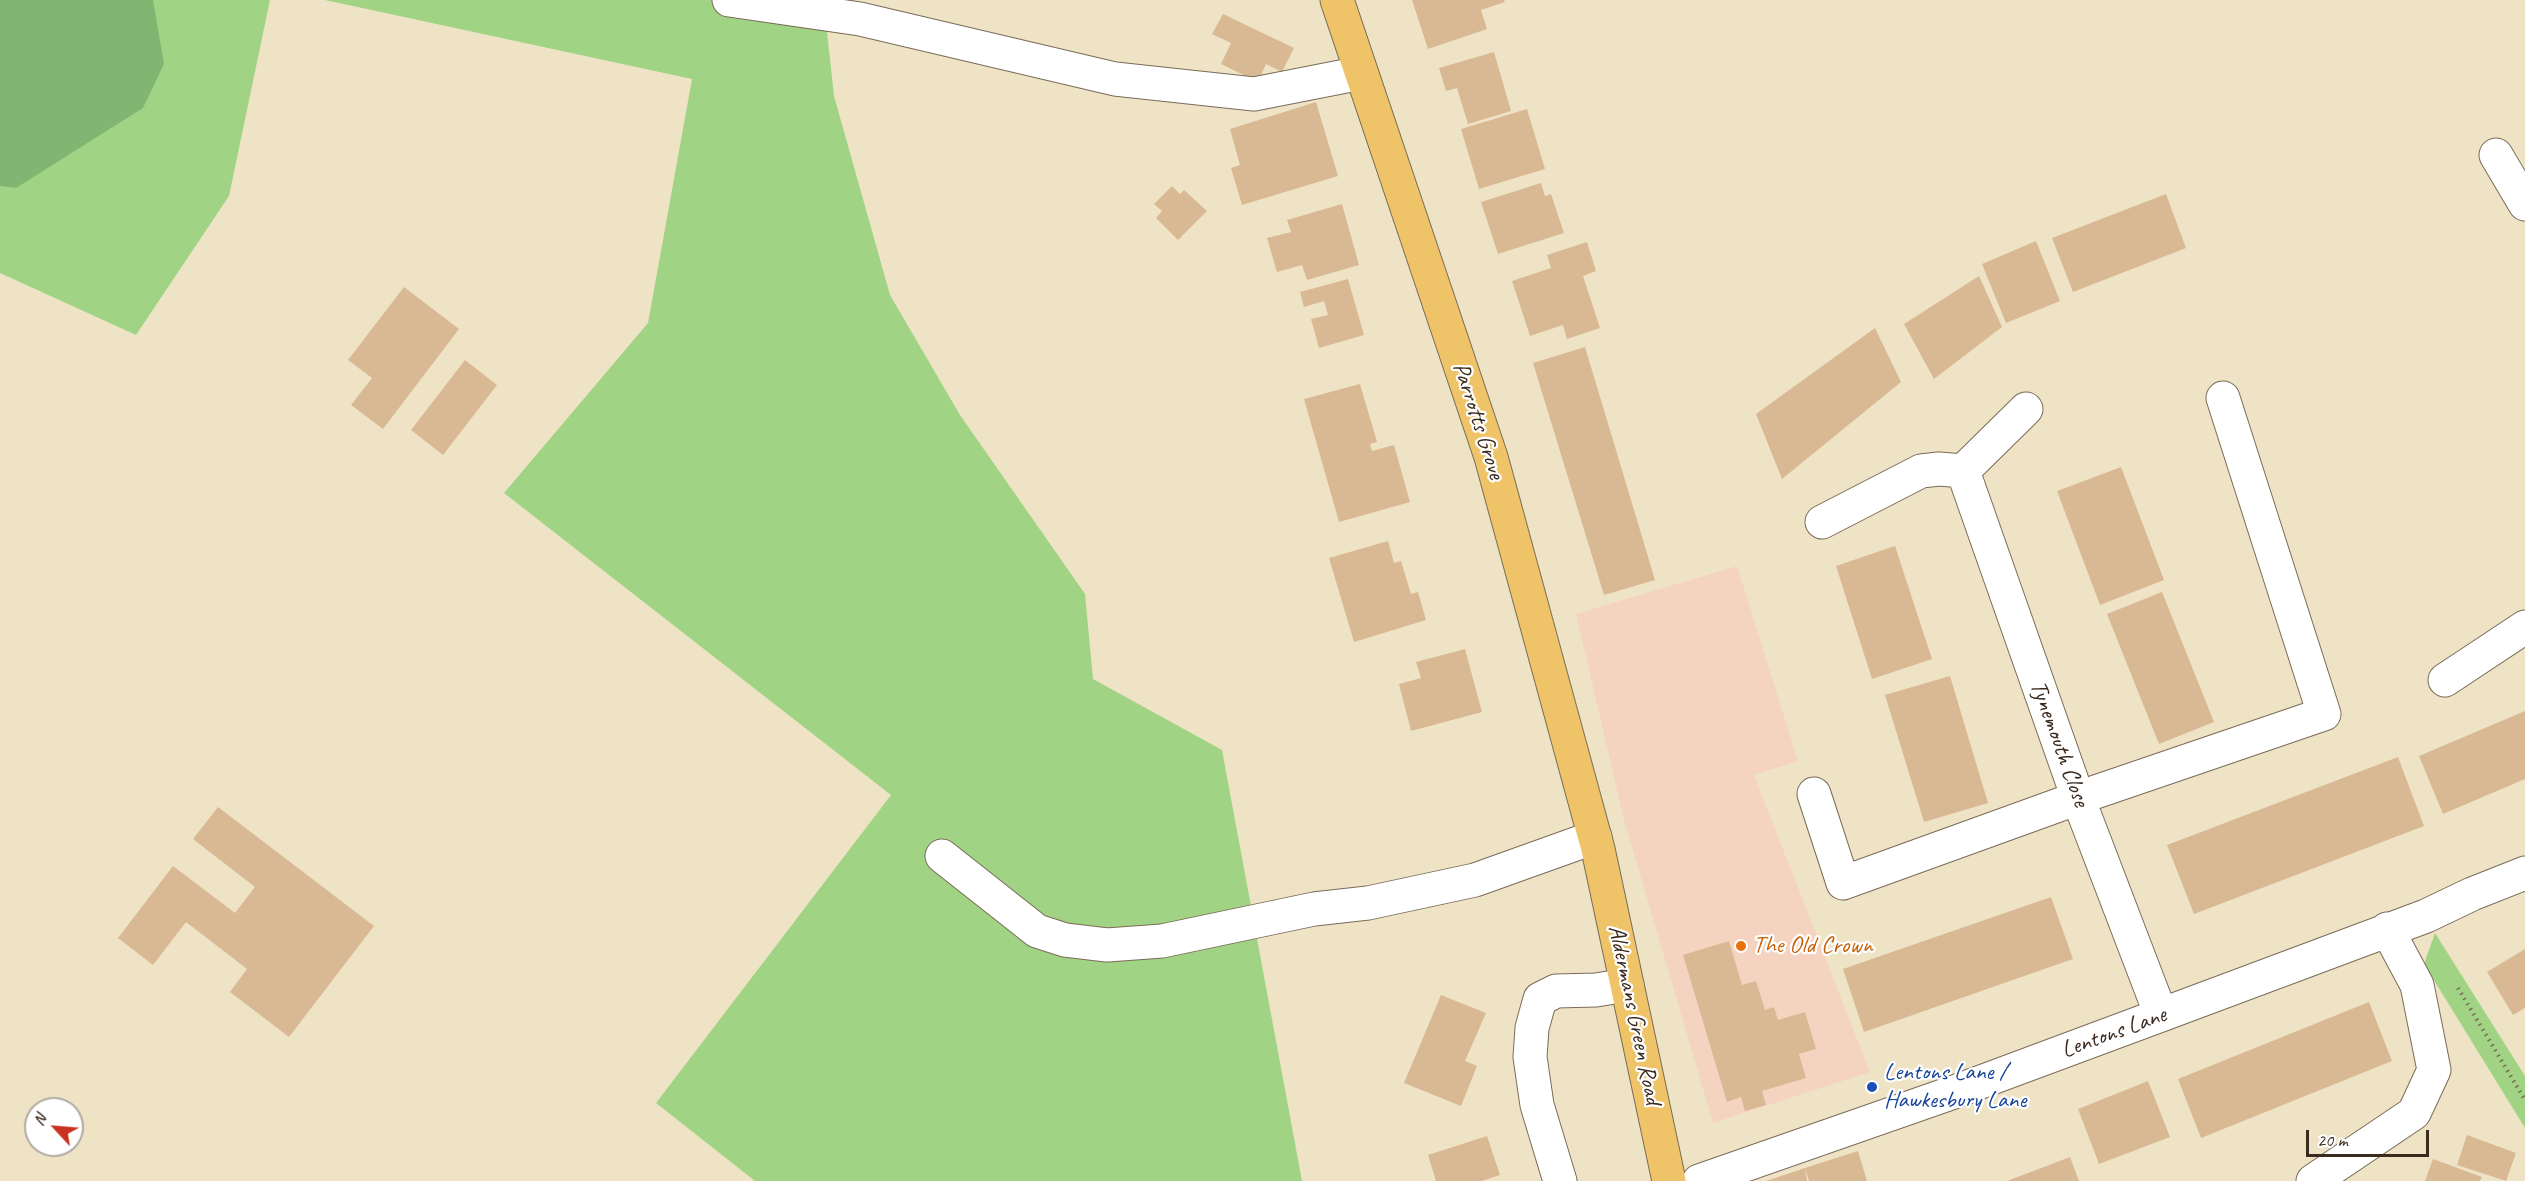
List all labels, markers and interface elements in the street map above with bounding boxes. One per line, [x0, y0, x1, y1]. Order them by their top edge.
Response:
street label: Parrotts Grove [1446, 359, 1510, 483]
street label: Tynemouth Close [2023, 677, 2095, 811]
street label: Aldermans Green Road [1601, 923, 1667, 1107]
place label: The Old Crown [1753, 932, 1873, 960]
marker: The Old Crown [1734, 939, 1748, 953]
street label: Lentons Lane [2058, 1001, 2170, 1065]
place label: Lentons Lane / Hawkesbury Lane [1884, 1059, 2026, 1115]
marker: Lentons Lane / Hawkesbury Lane [1865, 1080, 1879, 1094]
north arrow [24, 1097, 84, 1157]
text: N [28, 1111, 51, 1129]
scale bar [2309, 1118, 2432, 1156]
text: 20 m [2317, 1129, 2348, 1151]

